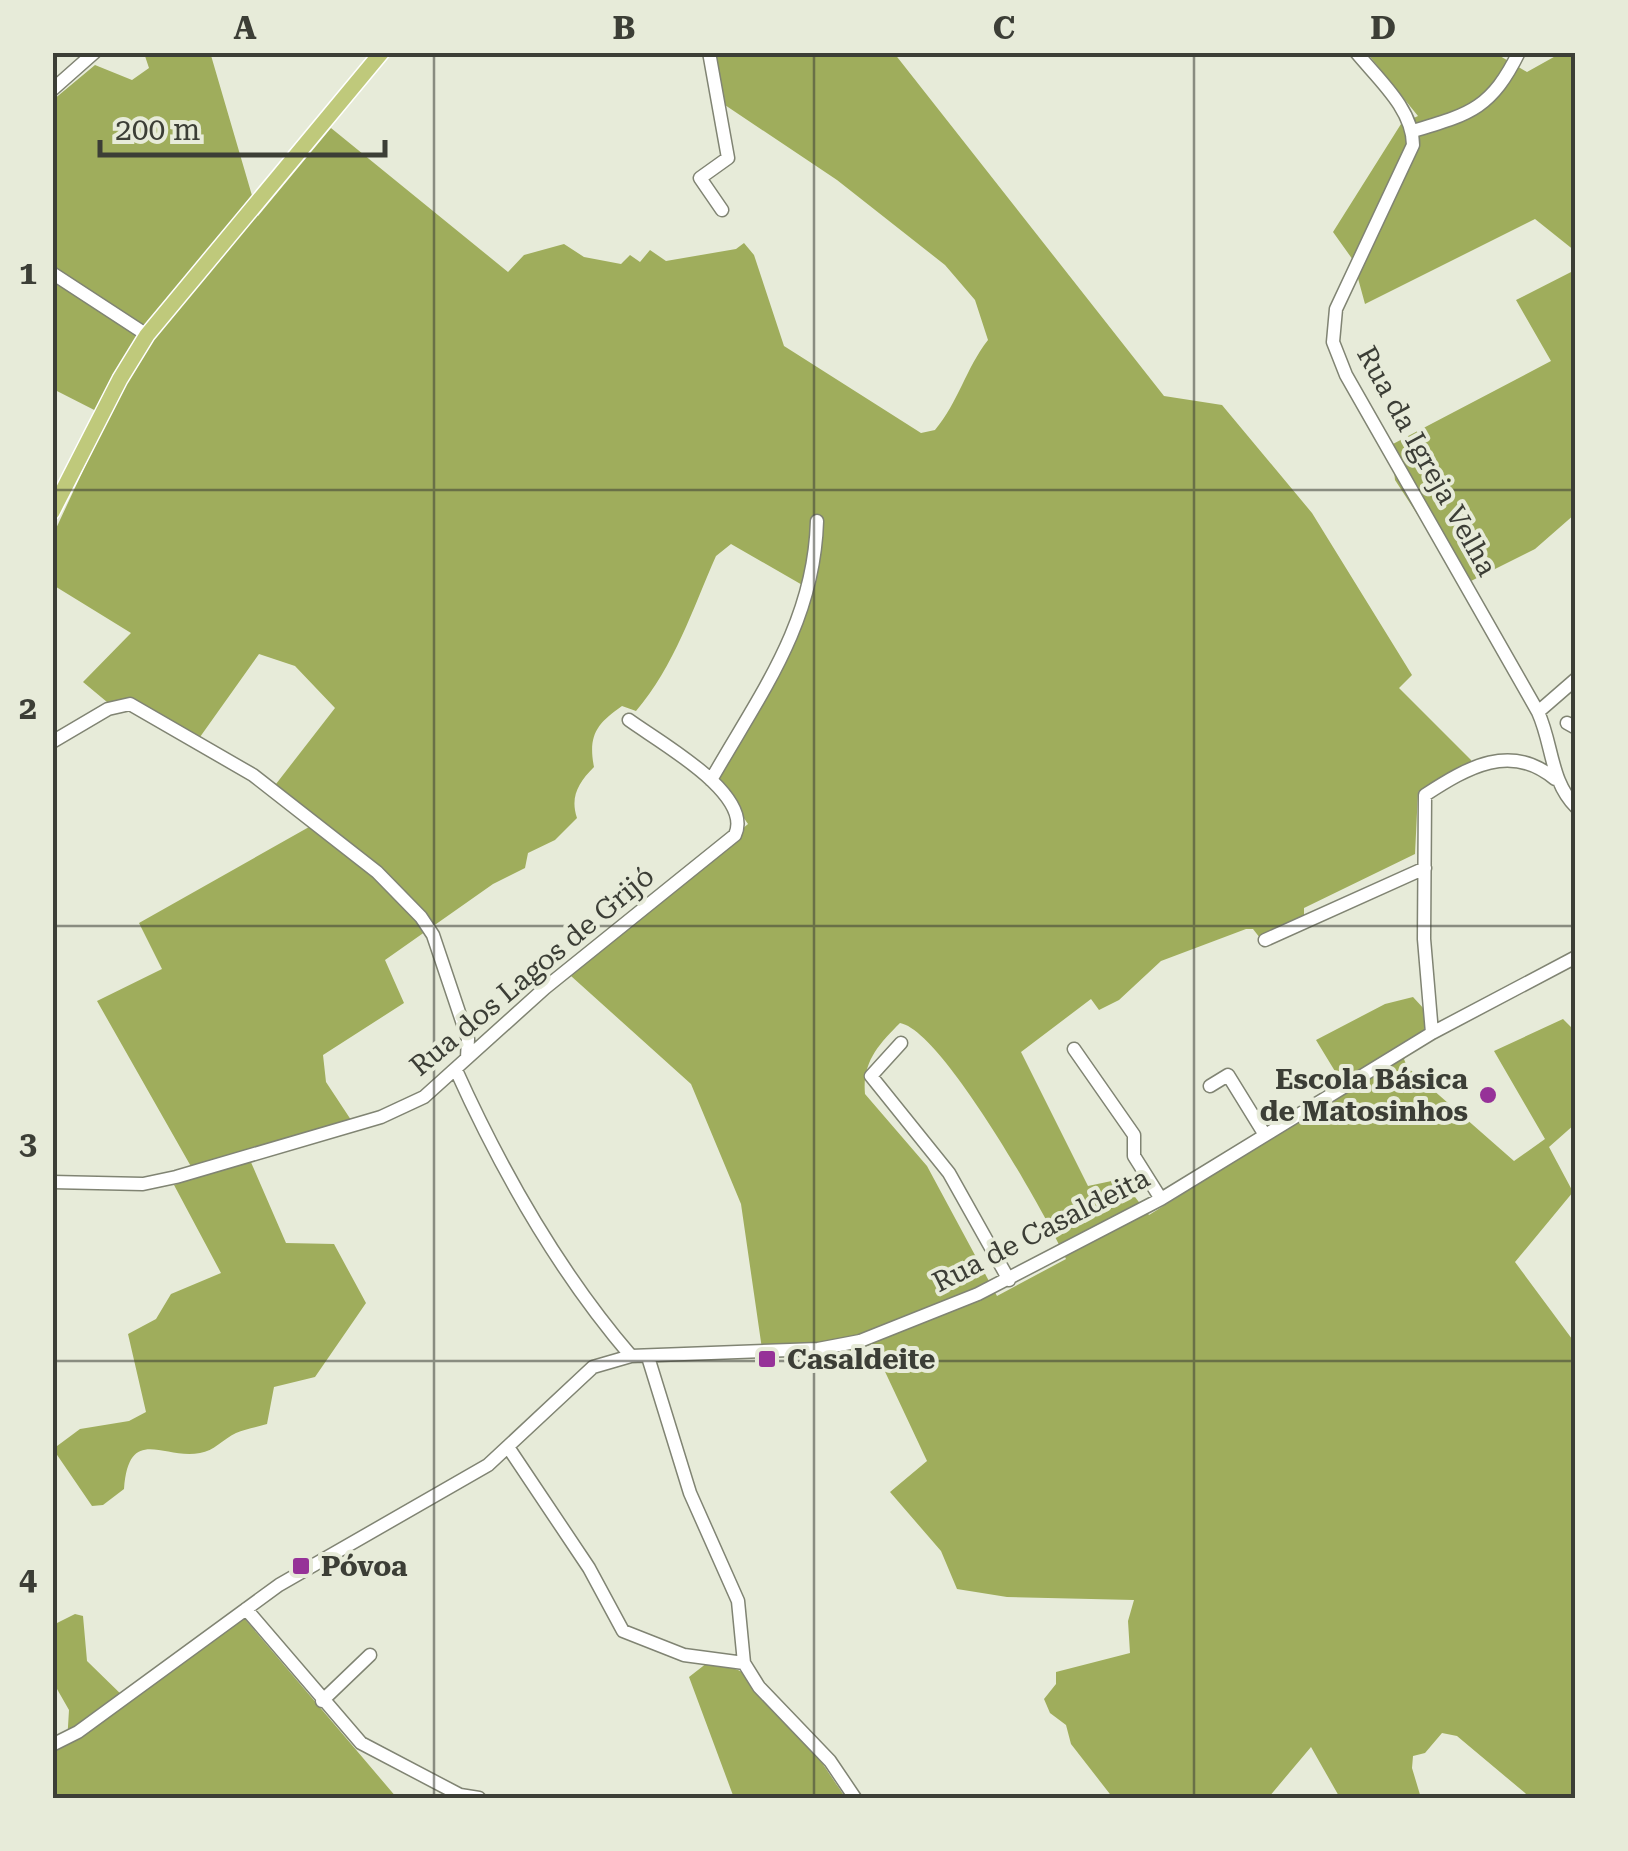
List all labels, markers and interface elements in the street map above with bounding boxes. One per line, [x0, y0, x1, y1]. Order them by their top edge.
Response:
text: A [233, 9, 257, 47]
text: B [612, 9, 636, 47]
text: C [993, 9, 1015, 47]
text: D [1370, 9, 1396, 47]
scale bar [100, 95, 385, 157]
text: 200 m [115, 112, 200, 147]
text: 1 [19, 254, 37, 292]
street label: Rua da Igreja Velha [1350, 340, 1504, 582]
text: 2 [19, 689, 37, 727]
street label: Rua dos Lagos de Grijó [403, 859, 661, 1083]
place label: Escola Básica de Matosinhos [1260, 1063, 1469, 1128]
marker: Escola Básica de Matosinhos [1477, 1084, 1499, 1106]
text: 3 [19, 1124, 37, 1162]
street label: Rua de Casaldeita [927, 1161, 1155, 1299]
place label: Casaldeite [787, 1343, 935, 1376]
marker: Casaldeite [756, 1348, 778, 1370]
place label: Póvoa [321, 1550, 408, 1583]
marker: Póvoa [290, 1555, 312, 1577]
text: 4 [19, 1560, 37, 1598]

